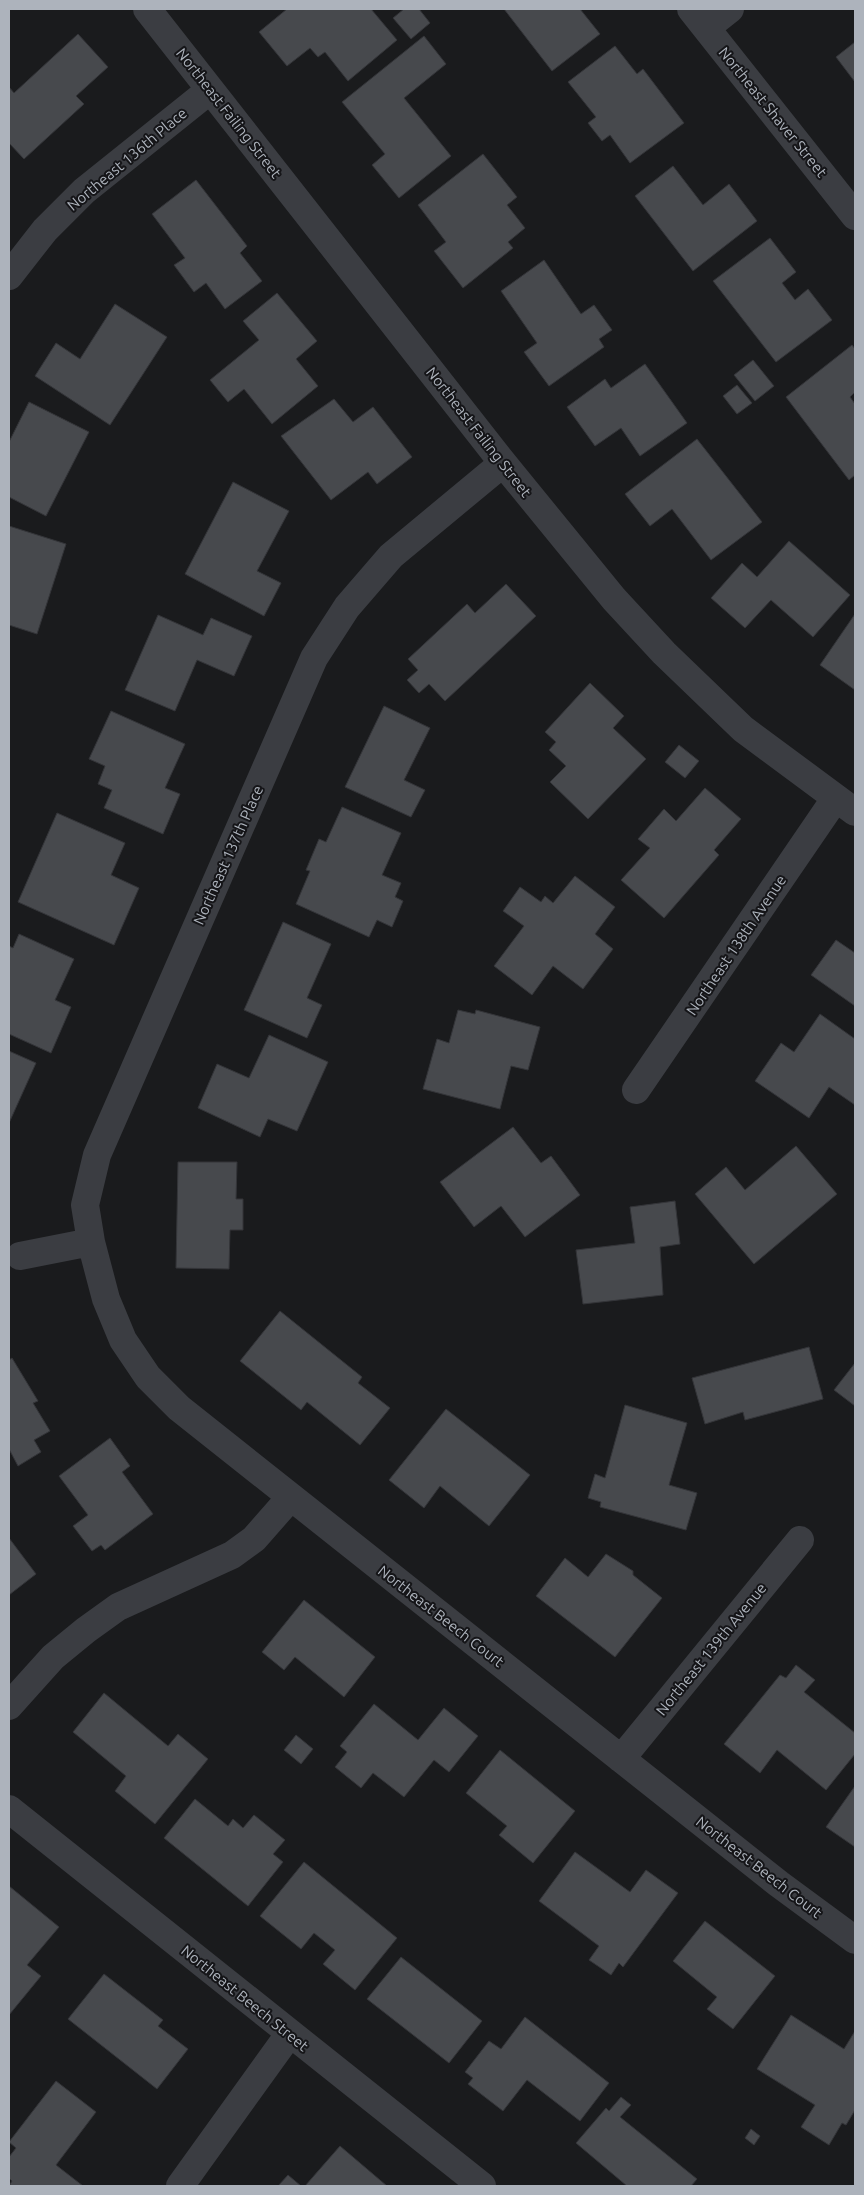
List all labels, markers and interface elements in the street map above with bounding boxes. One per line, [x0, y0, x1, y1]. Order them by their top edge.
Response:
street label: Northeast Shaver Street [715, 44, 831, 180]
street label: Northeast Failing Street [173, 45, 285, 181]
street label: Northeast 136th Place [64, 104, 190, 214]
street label: Northeast Failing Street [423, 364, 535, 500]
street label: Northeast 137th Place [190, 783, 266, 927]
street label: Northeast 138th Avenue [683, 872, 789, 1018]
street label: Northeast Beech Court [375, 1562, 507, 1670]
street label: Northeast 139th Avenue [652, 1579, 770, 1719]
street label: Northeast Beech Court [693, 1813, 825, 1921]
street label: Northeast Beech Street [178, 1942, 312, 2055]

